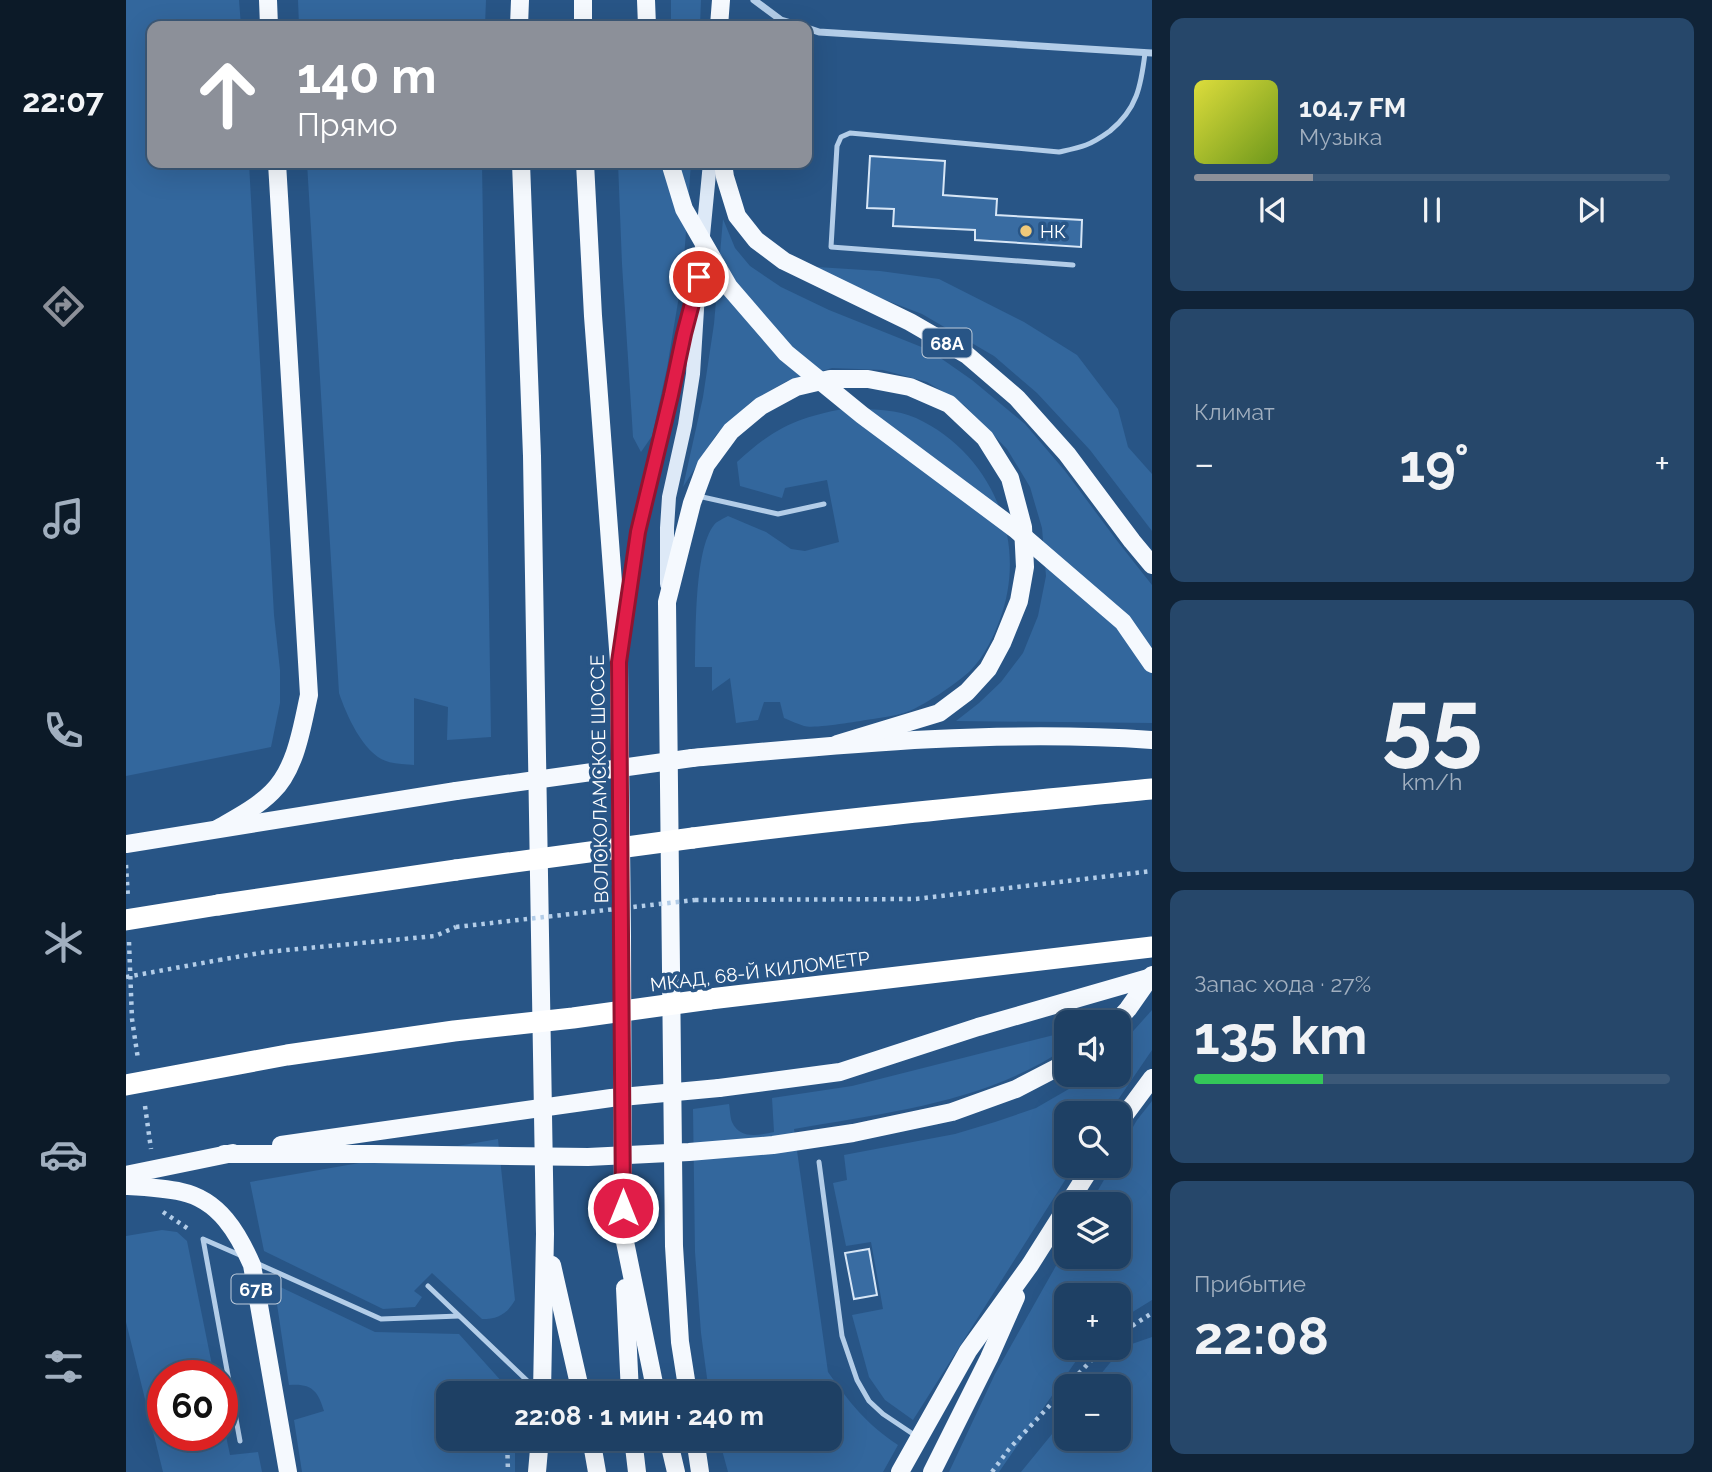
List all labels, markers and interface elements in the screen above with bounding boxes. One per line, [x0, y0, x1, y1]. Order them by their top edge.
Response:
text: 140 m [297, 47, 437, 104]
icon: ahead [182, 49, 273, 140]
text: 22:07 [22, 82, 104, 119]
text: 104.7 FM [1299, 93, 1406, 123]
text: Прямо [297, 106, 398, 143]
text: Музыка [1299, 123, 1382, 150]
icon: previous [1254, 191, 1292, 229]
icon: pause [1413, 191, 1451, 229]
icon: next [1572, 191, 1610, 229]
place label: НК [1040, 220, 1066, 242]
marker: НК [1018, 223, 1034, 239]
pin [669, 247, 729, 307]
icon: arrive [680, 258, 718, 296]
icon: directions [39, 282, 88, 331]
road number: 68A [922, 328, 972, 358]
text: Климат [1194, 398, 1275, 425]
text: 19° [1400, 433, 1469, 494]
text: − [1194, 441, 1214, 486]
text: + [1654, 441, 1670, 486]
icon: music [39, 494, 88, 543]
street label: ВОЛОКОЛАМСКОЕ ШОССЕ [586, 654, 612, 904]
text: 55 [1382, 669, 1482, 776]
icon: phone [39, 706, 88, 755]
text: km/h [1402, 768, 1462, 795]
icon: climate [39, 918, 88, 967]
street label: МКАД, 68-Й КИЛОМЕТР [649, 947, 871, 995]
text: Запас хода · 27% [1194, 970, 1371, 997]
text: 135 km [1194, 1005, 1367, 1066]
map controls [1054, 1010, 1131, 1451]
button: sound [1054, 1010, 1131, 1087]
button: search [1054, 1101, 1131, 1178]
icon: car [39, 1130, 88, 1179]
position arrow [586, 1171, 660, 1245]
button: layers [1054, 1192, 1131, 1269]
text: Прибытие [1194, 1270, 1306, 1297]
road number: 67B [232, 1274, 280, 1304]
button: + [1054, 1283, 1131, 1360]
text: 22:08 [1194, 1305, 1329, 1366]
icon: filters [39, 1342, 88, 1391]
speed limit sign: 60 [147, 1360, 238, 1451]
button: − [1054, 1374, 1131, 1451]
text: 22:08 · 1 мин · 240 m [514, 1401, 764, 1431]

